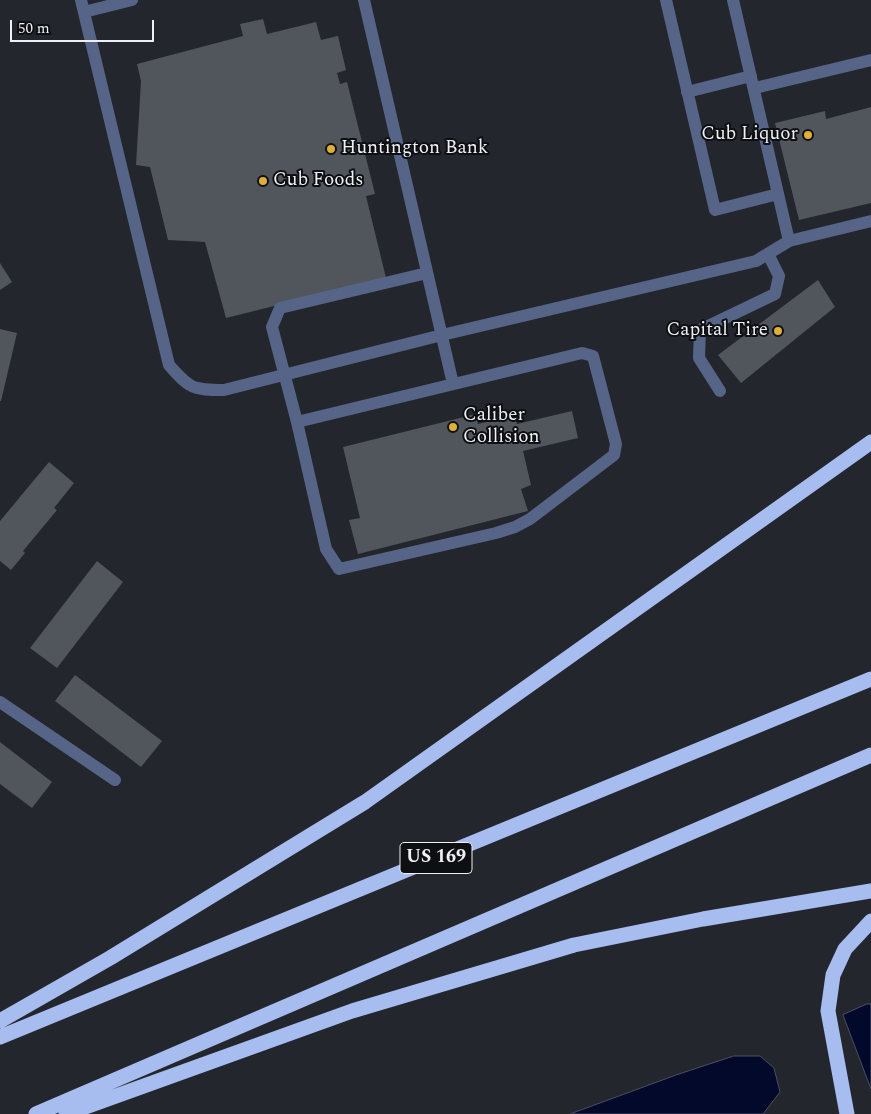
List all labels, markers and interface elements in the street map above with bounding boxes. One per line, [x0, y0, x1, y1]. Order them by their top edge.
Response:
scale bar [12, 10, 156, 42]
text: 50 m [18, 17, 50, 40]
place label: Cub Liquor [701, 124, 798, 146]
marker: Cub Liquor [802, 129, 814, 141]
place label: Huntington Bank [341, 138, 488, 160]
marker: Huntington Bank [325, 143, 337, 155]
place label: Cub Foods [273, 170, 363, 192]
marker: Cub Foods [257, 175, 269, 187]
place label: Capital Tire [666, 320, 768, 342]
marker: Capital Tire [772, 325, 784, 337]
place label: Caliber Collision [463, 405, 540, 449]
marker: Caliber Collision [447, 421, 459, 433]
road number: US 169 [400, 842, 472, 874]

